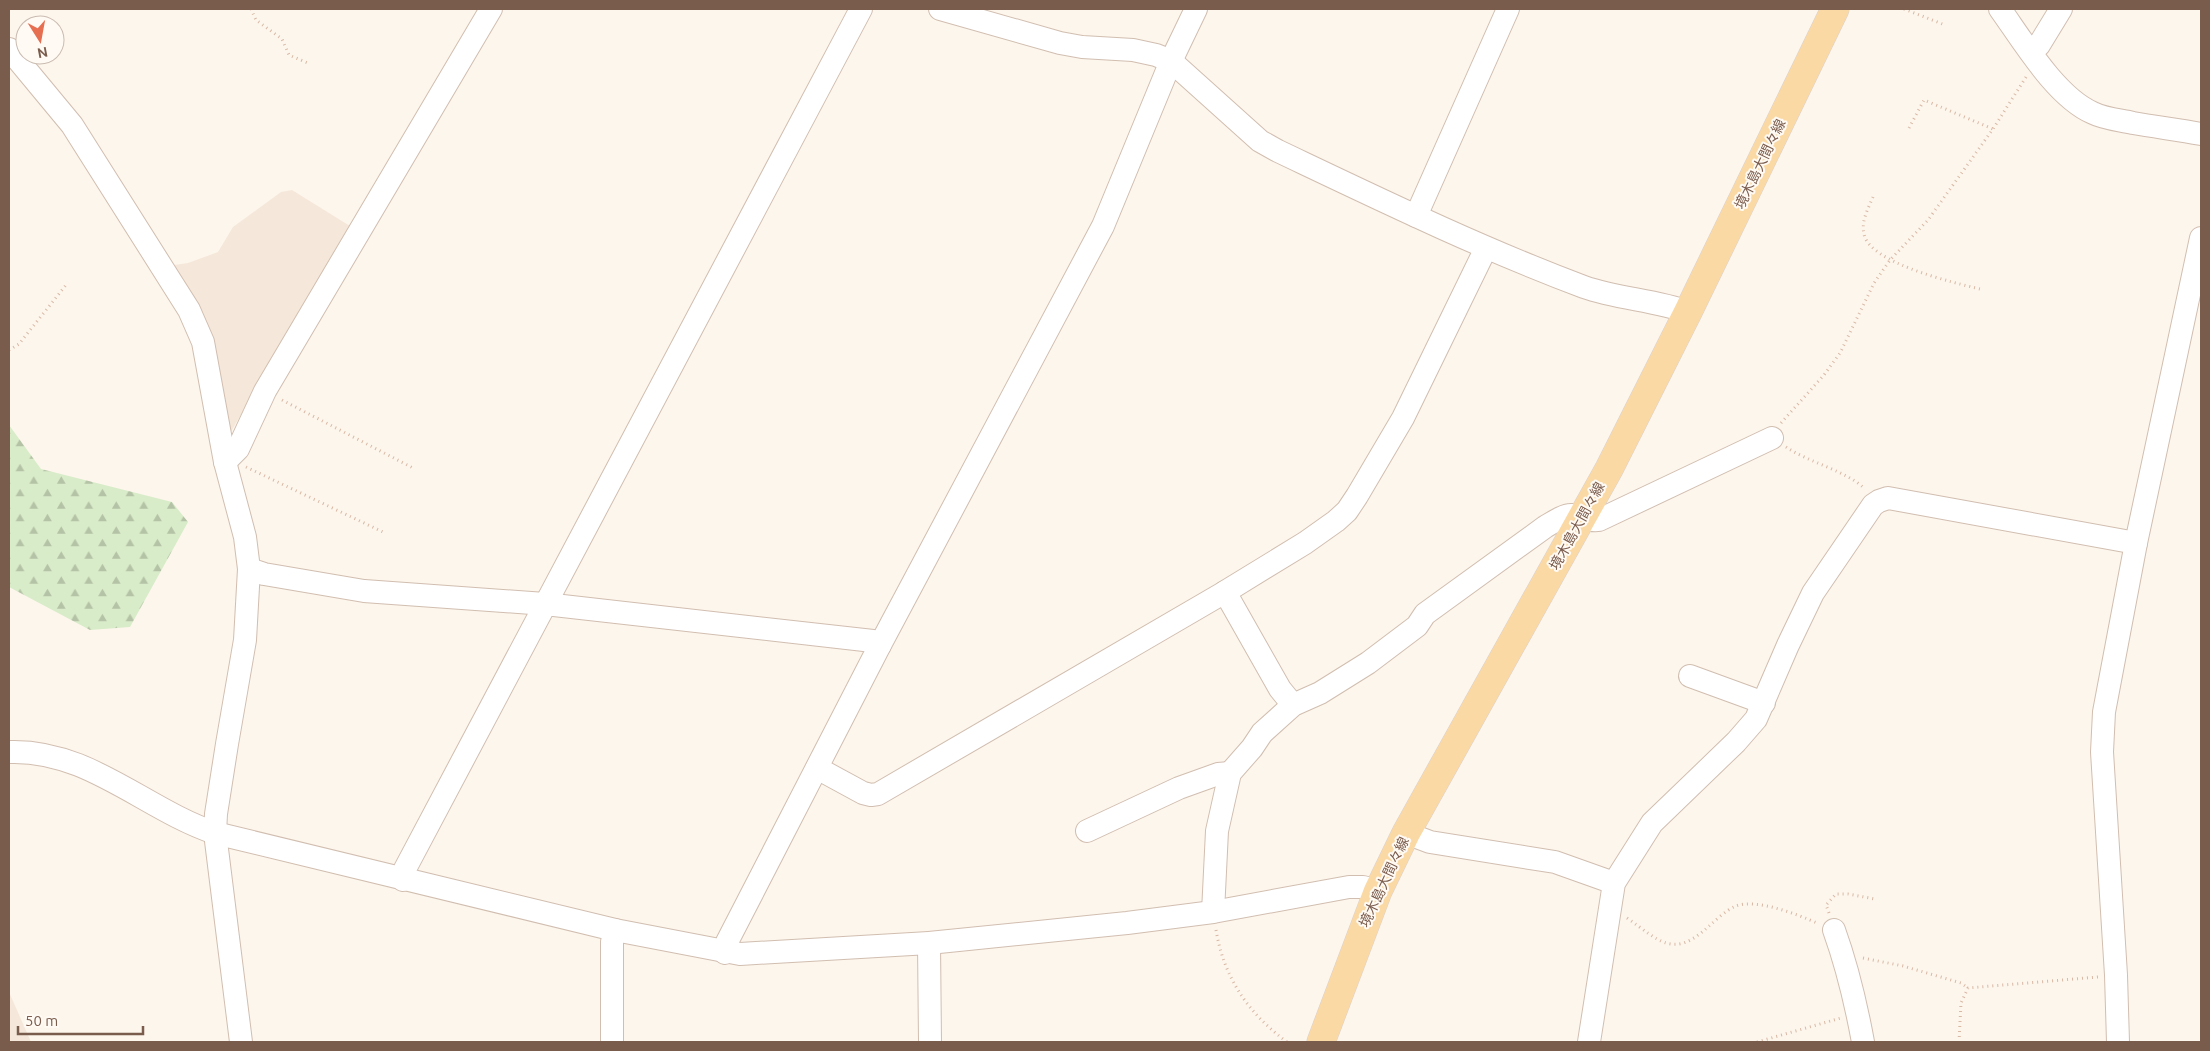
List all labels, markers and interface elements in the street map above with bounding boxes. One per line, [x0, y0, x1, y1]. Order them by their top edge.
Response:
north arrow [15, 15, 65, 65]
text: N [36, 44, 49, 62]
street label: 境木島大間々線 [1731, 116, 1789, 212]
street label: 境木島大間々線 [1546, 479, 1608, 573]
street label: 境木島大間々線 [1356, 834, 1412, 930]
scale bar [18, 1004, 142, 1036]
text: 50 m [25, 1012, 58, 1029]

